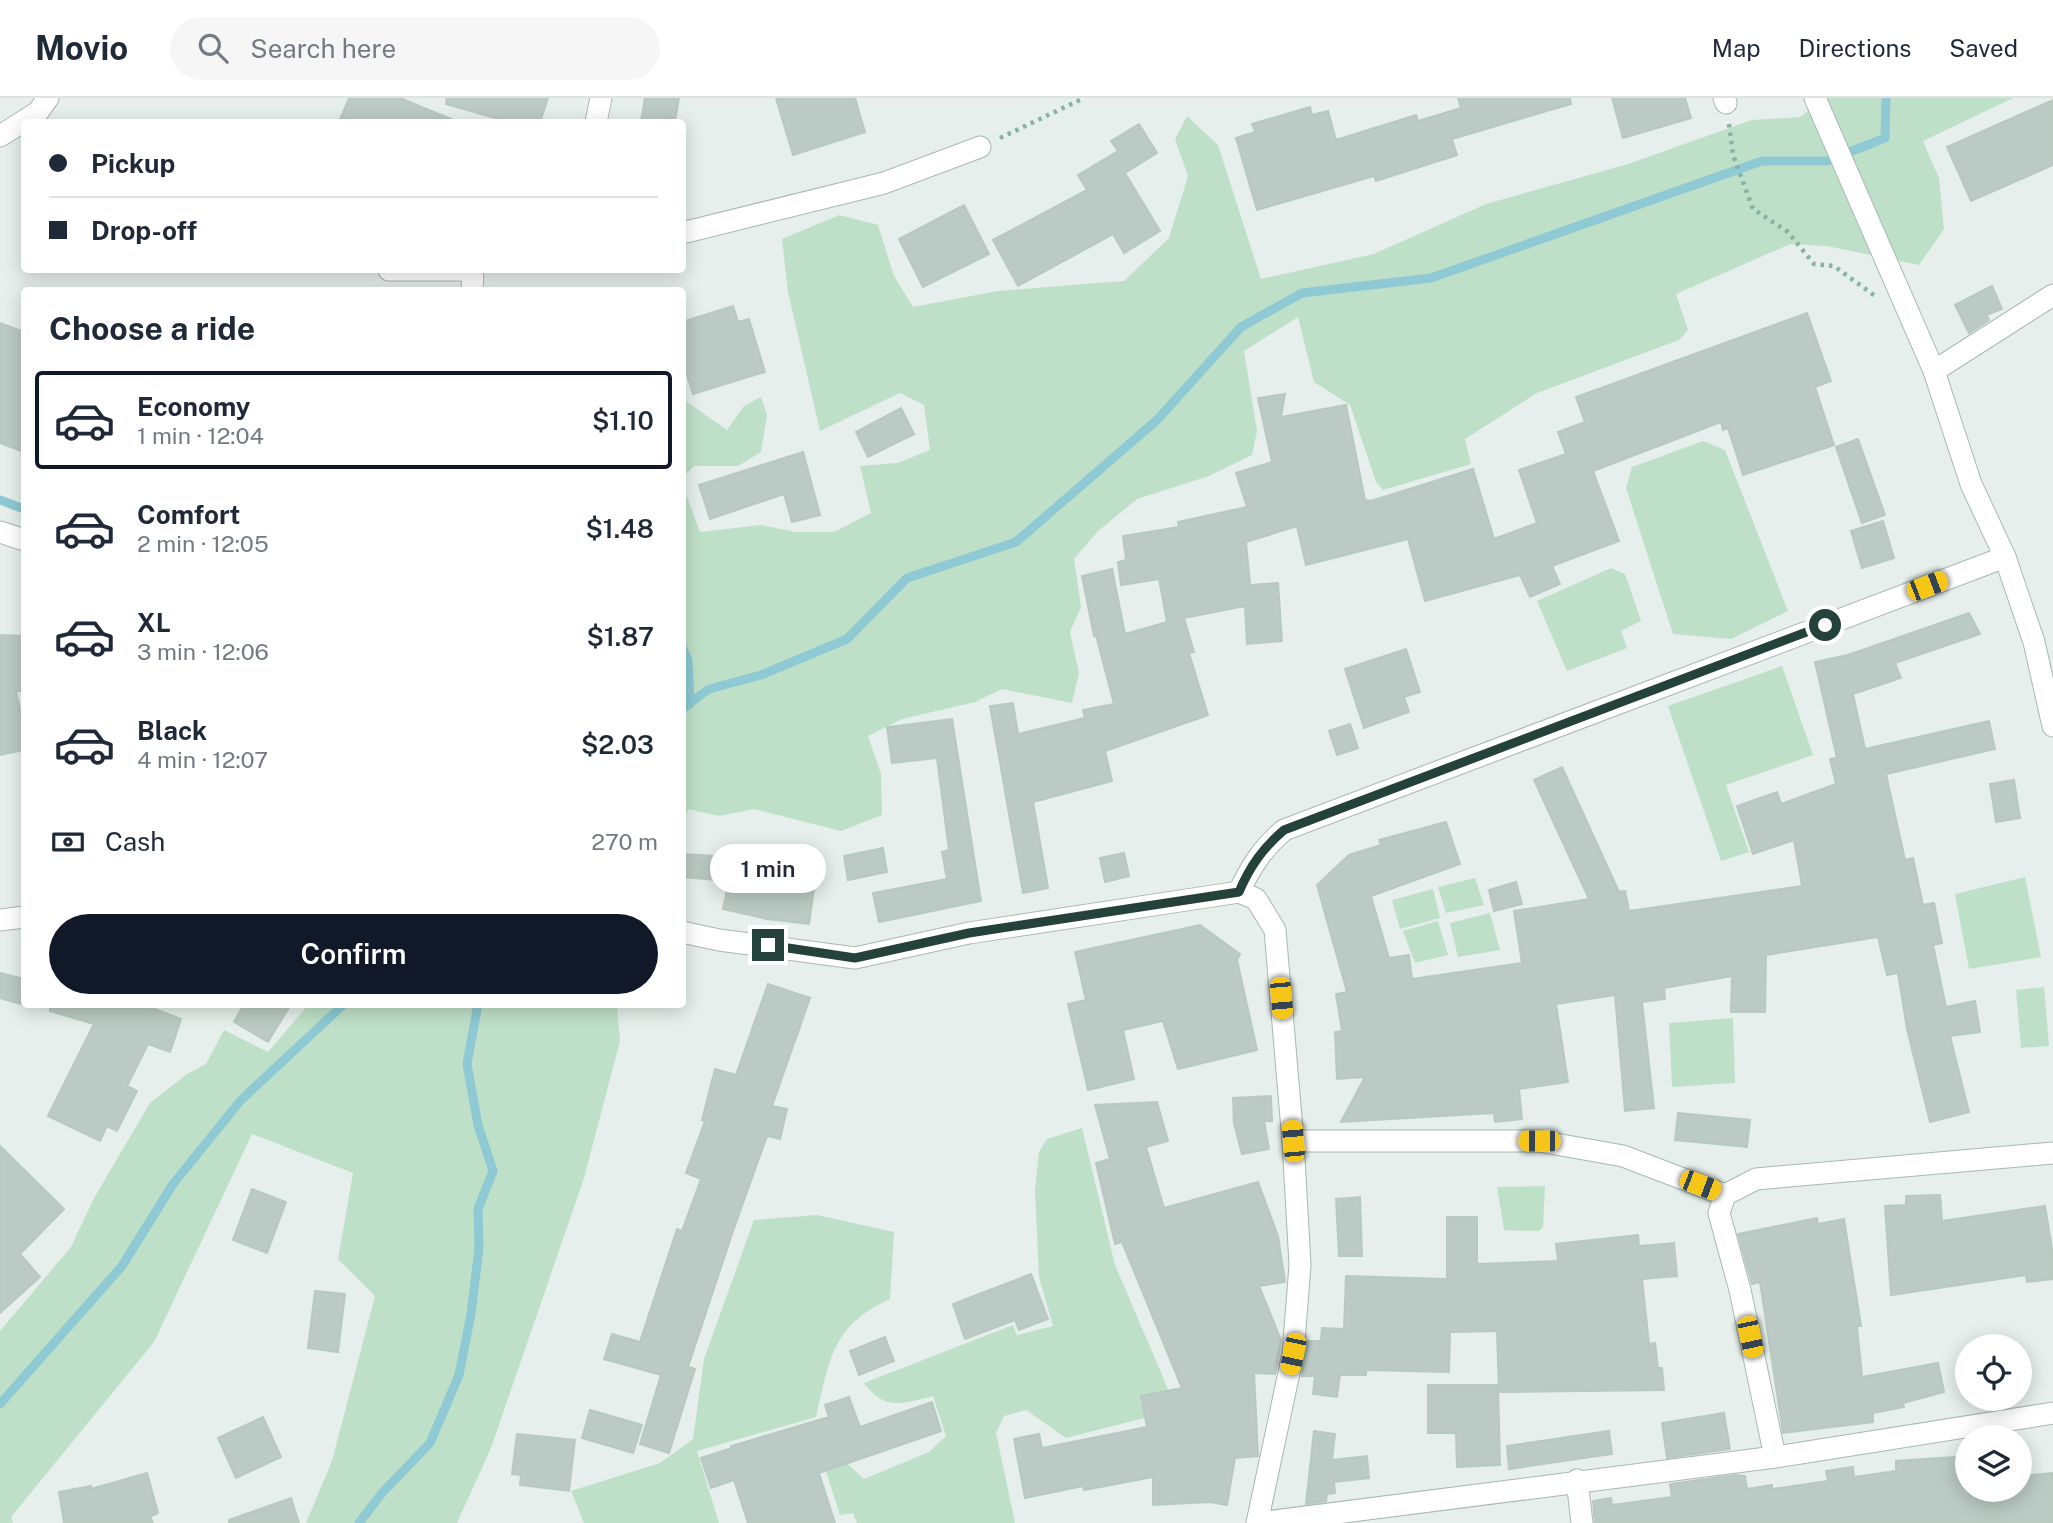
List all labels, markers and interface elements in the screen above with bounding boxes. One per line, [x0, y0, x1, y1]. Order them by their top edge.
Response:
search box [170, 17, 660, 80]
text: Movio [35, 29, 128, 67]
icon: search [194, 29, 232, 67]
text: Search here [250, 33, 396, 64]
text: Map [1712, 34, 1761, 62]
text: Directions [1799, 34, 1911, 62]
text: Saved [1949, 34, 2018, 62]
text: Pickup [91, 148, 175, 179]
text: Drop-off [91, 215, 197, 246]
text: Choose a ride [49, 310, 255, 347]
icon: car [53, 389, 116, 452]
text: Economy [137, 391, 250, 422]
text: $1.10 [592, 405, 654, 436]
text: 1 min · 12:04 [137, 422, 264, 449]
icon: car [53, 497, 116, 560]
text: Comfort [137, 499, 240, 530]
text: $1.48 [585, 513, 654, 544]
text: 2 min · 12:05 [137, 530, 269, 557]
car [1904, 569, 1951, 603]
icon: car [53, 605, 116, 668]
text: XL [137, 607, 171, 638]
route start [1809, 609, 1841, 641]
text: $1.87 [586, 621, 654, 652]
text: 3 min · 12:06 [137, 638, 269, 665]
icon: car [53, 713, 116, 776]
text: Black [137, 715, 207, 746]
text: $2.03 [581, 729, 654, 760]
text: 4 min · 12:07 [137, 746, 268, 773]
icon: cash [49, 823, 87, 861]
text: Cash [105, 826, 165, 857]
text: 270 m [591, 828, 658, 855]
callout: 1 min [710, 844, 826, 892]
text: 1 min [741, 855, 795, 882]
button: Confirm [49, 914, 658, 994]
route end [752, 929, 784, 961]
car [1269, 976, 1294, 1020]
car [1281, 1119, 1306, 1163]
car [1519, 1131, 1561, 1152]
car [1677, 1168, 1724, 1202]
car [1736, 1314, 1765, 1360]
car [1279, 1331, 1308, 1377]
map controls [1955, 1334, 2032, 1502]
button: locate [1955, 1334, 2032, 1411]
button: layers [1955, 1425, 2032, 1502]

